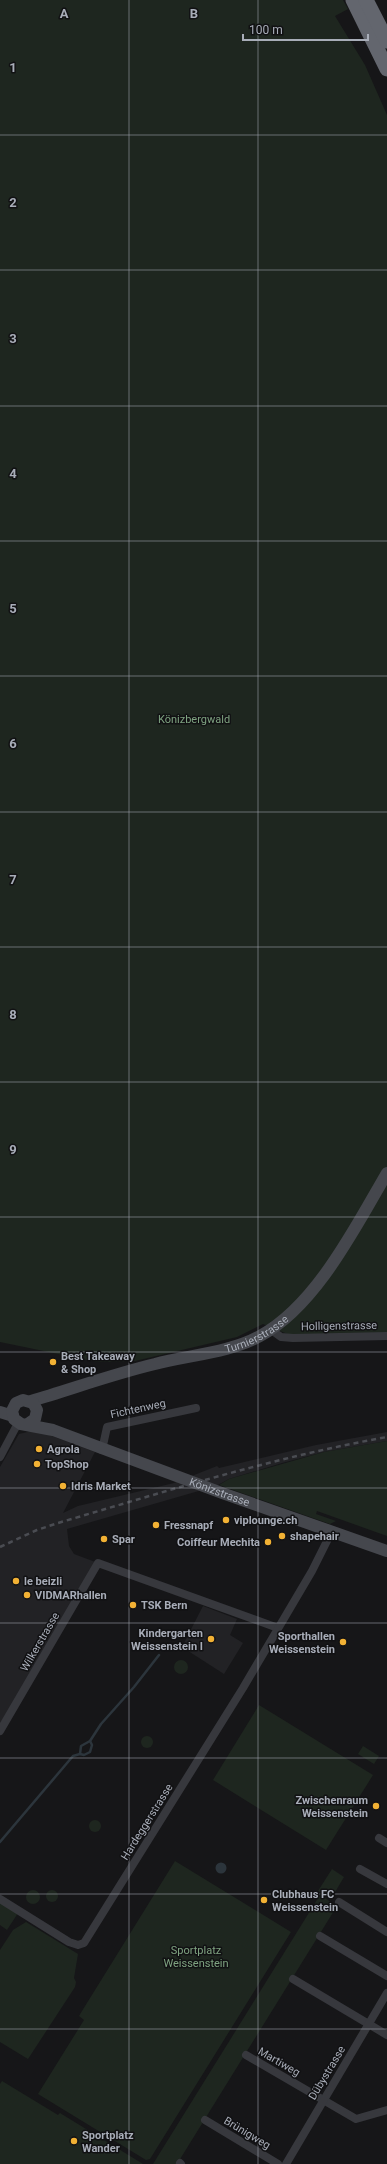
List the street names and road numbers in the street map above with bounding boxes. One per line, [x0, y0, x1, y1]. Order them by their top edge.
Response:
street label: Turnierstrasse [223, 1312, 291, 1356]
street label: Holligenstrasse [301, 1319, 377, 1333]
street label: Fichtenweg [109, 1397, 167, 1421]
street label: Könizstrasse [188, 1475, 252, 1509]
street label: Wilkerstrasse [18, 1610, 62, 1674]
street label: Hardeggerstrasse [118, 1781, 176, 1862]
street label: Dübystrasse [306, 2044, 348, 2102]
street label: Martiweg [256, 2045, 302, 2079]
street label: Brünigweg [221, 2114, 273, 2152]

